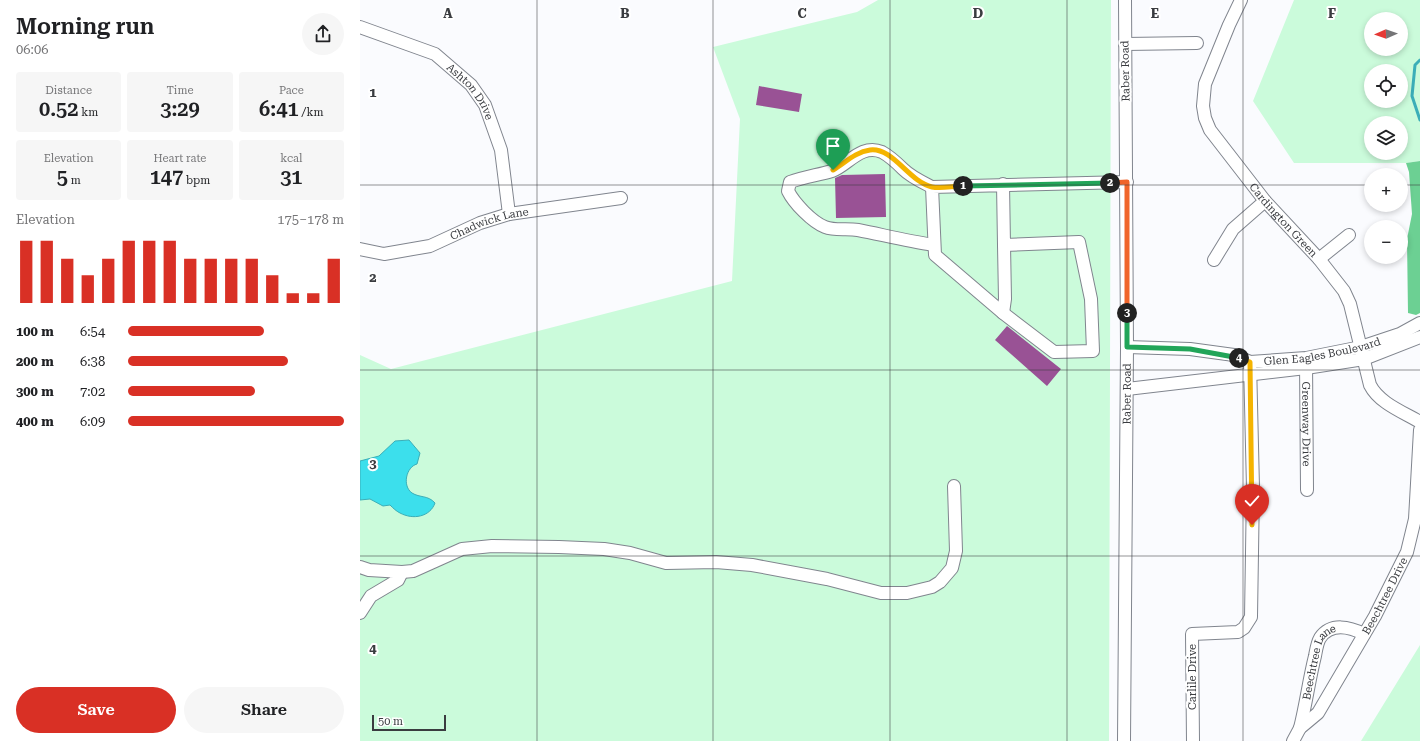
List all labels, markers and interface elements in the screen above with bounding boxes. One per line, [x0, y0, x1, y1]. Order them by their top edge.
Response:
text: A [443, 6, 453, 21]
text: B [620, 6, 630, 21]
text: C [797, 6, 807, 21]
text: D [973, 6, 983, 21]
text: E [1151, 6, 1159, 21]
text: F [1328, 6, 1336, 21]
north arrow [1364, 12, 1408, 56]
map controls [1364, 12, 1408, 264]
button: share [302, 13, 344, 55]
text: Morning run [16, 14, 154, 39]
street label: Raber Road [1118, 40, 1133, 102]
text: 06:06 [16, 42, 48, 57]
street label: Ashton Drive [444, 61, 496, 122]
button: locate [1364, 64, 1408, 108]
text: Distance [45, 84, 92, 97]
text: Time [167, 84, 193, 97]
text: Pace [279, 84, 304, 97]
text: 1 [369, 85, 377, 100]
text: 0.52 [39, 97, 79, 121]
text: 3:29 [160, 97, 200, 121]
text: 6:41 [259, 97, 299, 121]
text: km [79, 106, 98, 119]
text: /km [299, 106, 324, 119]
button: layers [1364, 116, 1408, 160]
pin [816, 129, 850, 170]
icon: arrive [822, 135, 844, 157]
text: Elevation [44, 152, 94, 165]
text: Heart rate [154, 152, 206, 165]
text: kcal [280, 152, 302, 165]
text: 5 [57, 165, 68, 189]
text: 147 [150, 165, 183, 189]
text: 31 [280, 165, 303, 189]
button: + [1364, 168, 1408, 212]
pin: 2 [1100, 173, 1120, 193]
text: m [68, 174, 81, 187]
text: bpm [183, 174, 210, 187]
pin: 1 [953, 176, 973, 196]
text: 2 [1107, 176, 1113, 189]
text: 1 [960, 179, 966, 192]
street label: Cardington Green [1246, 181, 1320, 260]
street label: Chadwick Lane [448, 205, 529, 243]
text: Elevation [16, 212, 75, 227]
text: 175–178 m [277, 212, 344, 227]
button: − [1364, 220, 1408, 264]
text: 2 [369, 270, 377, 285]
pin: 3 [1117, 303, 1137, 323]
text: 3 [1124, 306, 1130, 319]
text: 100 m [16, 324, 54, 339]
text: 6:54 [80, 324, 105, 339]
street label: Glen Eagles Boulevard [1263, 335, 1382, 368]
pin: 4 [1229, 348, 1249, 368]
text: 4 [1236, 351, 1242, 364]
text: 200 m [16, 354, 54, 369]
text: 6:38 [80, 354, 105, 369]
street label: Raber Road [1120, 363, 1134, 425]
street label: Greenway Drive [1299, 381, 1313, 467]
text: 300 m [16, 384, 54, 399]
text: 7:02 [80, 384, 105, 399]
text: 400 m [16, 414, 54, 429]
text: 6:09 [80, 414, 105, 429]
text: 3 [369, 456, 377, 471]
pin [1235, 484, 1269, 525]
icon: check [1241, 490, 1263, 512]
street label: Beechtree Drive [1360, 555, 1410, 637]
street label: Beechtree Lane [1300, 622, 1337, 701]
text: 4 [369, 641, 377, 656]
street label: Carlile Drive [1186, 644, 1199, 710]
button: Save [16, 687, 176, 733]
button: Share [184, 687, 344, 733]
scale bar [372, 713, 446, 732]
text: 50 m [378, 715, 403, 728]

